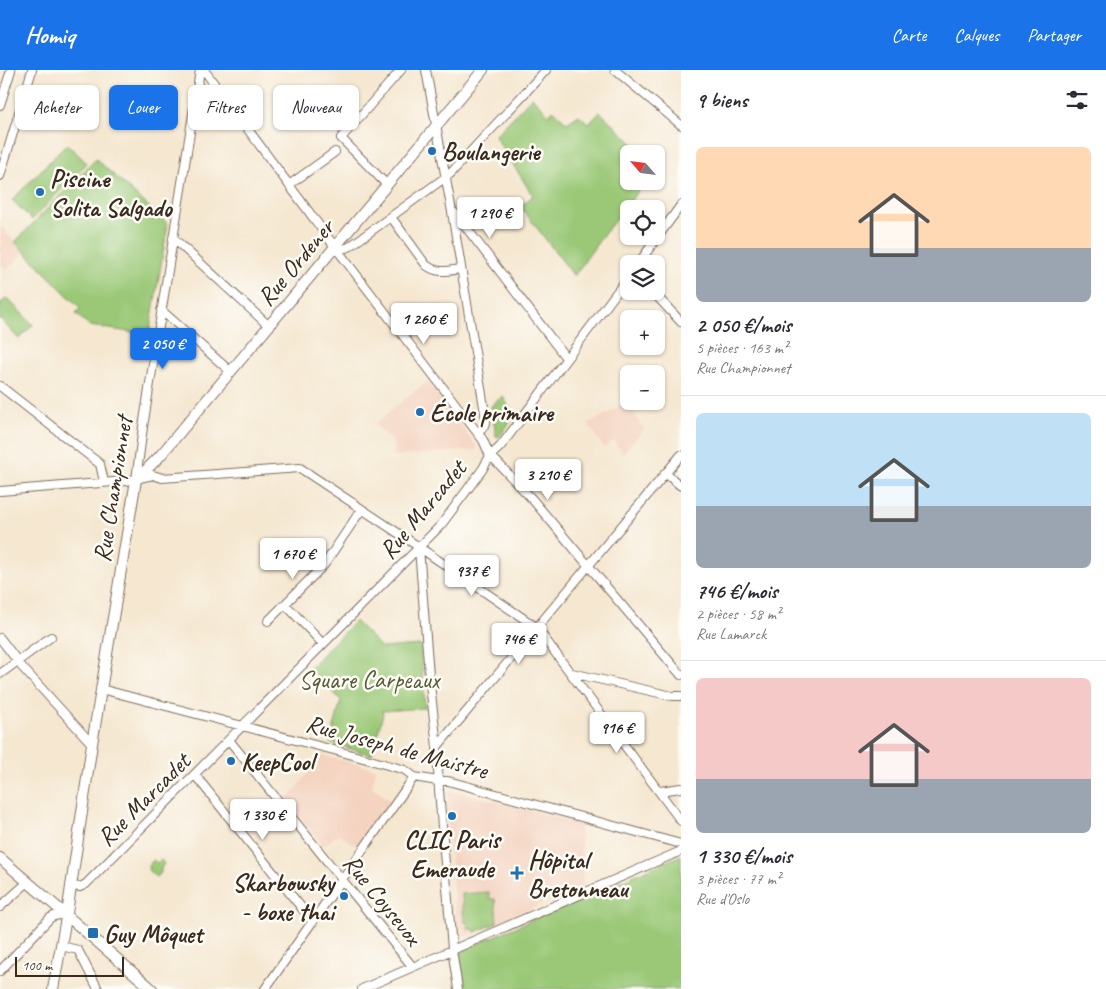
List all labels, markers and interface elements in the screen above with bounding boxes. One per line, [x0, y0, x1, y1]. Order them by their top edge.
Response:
text: Homiq [25, 20, 75, 50]
text: Carte [892, 24, 926, 46]
text: Calques [954, 24, 999, 46]
text: Partager [1027, 24, 1081, 46]
chip: Acheter [15, 85, 99, 130]
chip: Louer [109, 85, 178, 130]
chip: Filtres [188, 85, 263, 130]
chip: Nouveau [273, 85, 359, 130]
icon: filters [1063, 86, 1091, 114]
text: 9 biens [696, 87, 748, 113]
place label: Boulangerie [442, 136, 541, 168]
marker: Boulangerie [426, 145, 438, 157]
north arrow [620, 145, 665, 190]
map controls [620, 145, 665, 410]
place label: Piscine Solita Salgado [50, 163, 173, 224]
icon: home [849, 180, 939, 270]
marker: Piscine Solita Salgado [34, 186, 46, 198]
pin: 1 290 € [444, 196, 536, 239]
button: locate [620, 200, 665, 245]
text: 1 290 € [468, 203, 512, 223]
street label: Rue Ordener [250, 210, 343, 313]
button: layers [620, 255, 665, 300]
pin: 1 260 € [378, 302, 470, 345]
text: 1 260 € [402, 309, 446, 329]
button: + [620, 310, 665, 355]
text: 2 050 €/mois [696, 312, 791, 338]
pin: 2 050 € [117, 328, 209, 370]
text: 2 050 € [141, 334, 185, 354]
text: 5 pièces · 163 m² [696, 338, 788, 358]
text: Rue Championnet [696, 358, 790, 378]
button: − [620, 365, 665, 410]
place label: École primaire [430, 397, 554, 429]
marker: École primaire [414, 406, 426, 418]
street label: Rue Championnet [86, 410, 141, 564]
icon: home [849, 445, 939, 535]
street label: Rue Marcadet [372, 452, 475, 566]
pin: 3 210 € [502, 458, 594, 501]
text: 3 210 € [526, 465, 570, 485]
pin: 1 670 € [247, 538, 339, 580]
text: 1 670 € [271, 544, 315, 564]
pin: 937 € [437, 554, 507, 597]
text: 937 € [456, 561, 488, 581]
text: 746 €/mois [696, 578, 778, 604]
text: 2 pièces · 58 m² [696, 604, 781, 624]
pin: 746 € [484, 622, 554, 665]
text: Rue Lamarck [696, 624, 766, 644]
text: 746 € [503, 629, 535, 649]
park label: Square Carpeaux [299, 664, 442, 696]
street label: Rue Joseph de Maistre [302, 707, 493, 787]
icon: home [849, 710, 939, 800]
pin: 916 € [582, 712, 652, 754]
text: 916 € [601, 718, 633, 738]
street label: Rue Marcadet [90, 744, 199, 853]
place label: KeepCool [241, 746, 318, 778]
marker: KeepCool [225, 755, 237, 767]
pin: 1 330 € [217, 798, 309, 841]
text: 1 330 € [241, 805, 285, 825]
marker: CLIC Paris Emeraude [446, 810, 458, 822]
place label: CLIC Paris Emeraude [404, 824, 502, 885]
text: 1 330 €/mois [696, 843, 792, 869]
place label: Hôpital Bretonneau [528, 844, 630, 905]
street label: Rue Coysevox [336, 848, 430, 953]
marker: Hôpital Bretonneau [510, 866, 524, 880]
place label: Skarbowsky - boxe thai [232, 867, 337, 928]
text: 3 pièces · 77 m² [696, 869, 781, 889]
text: Rue d'Oslo [696, 889, 749, 909]
marker: Skarbowsky - boxe thai [338, 890, 350, 902]
place label: Guy Môquet [104, 918, 205, 950]
marker: Guy Môquet [86, 926, 100, 940]
scale bar [15, 954, 124, 977]
text: 100 m [22, 957, 52, 974]

